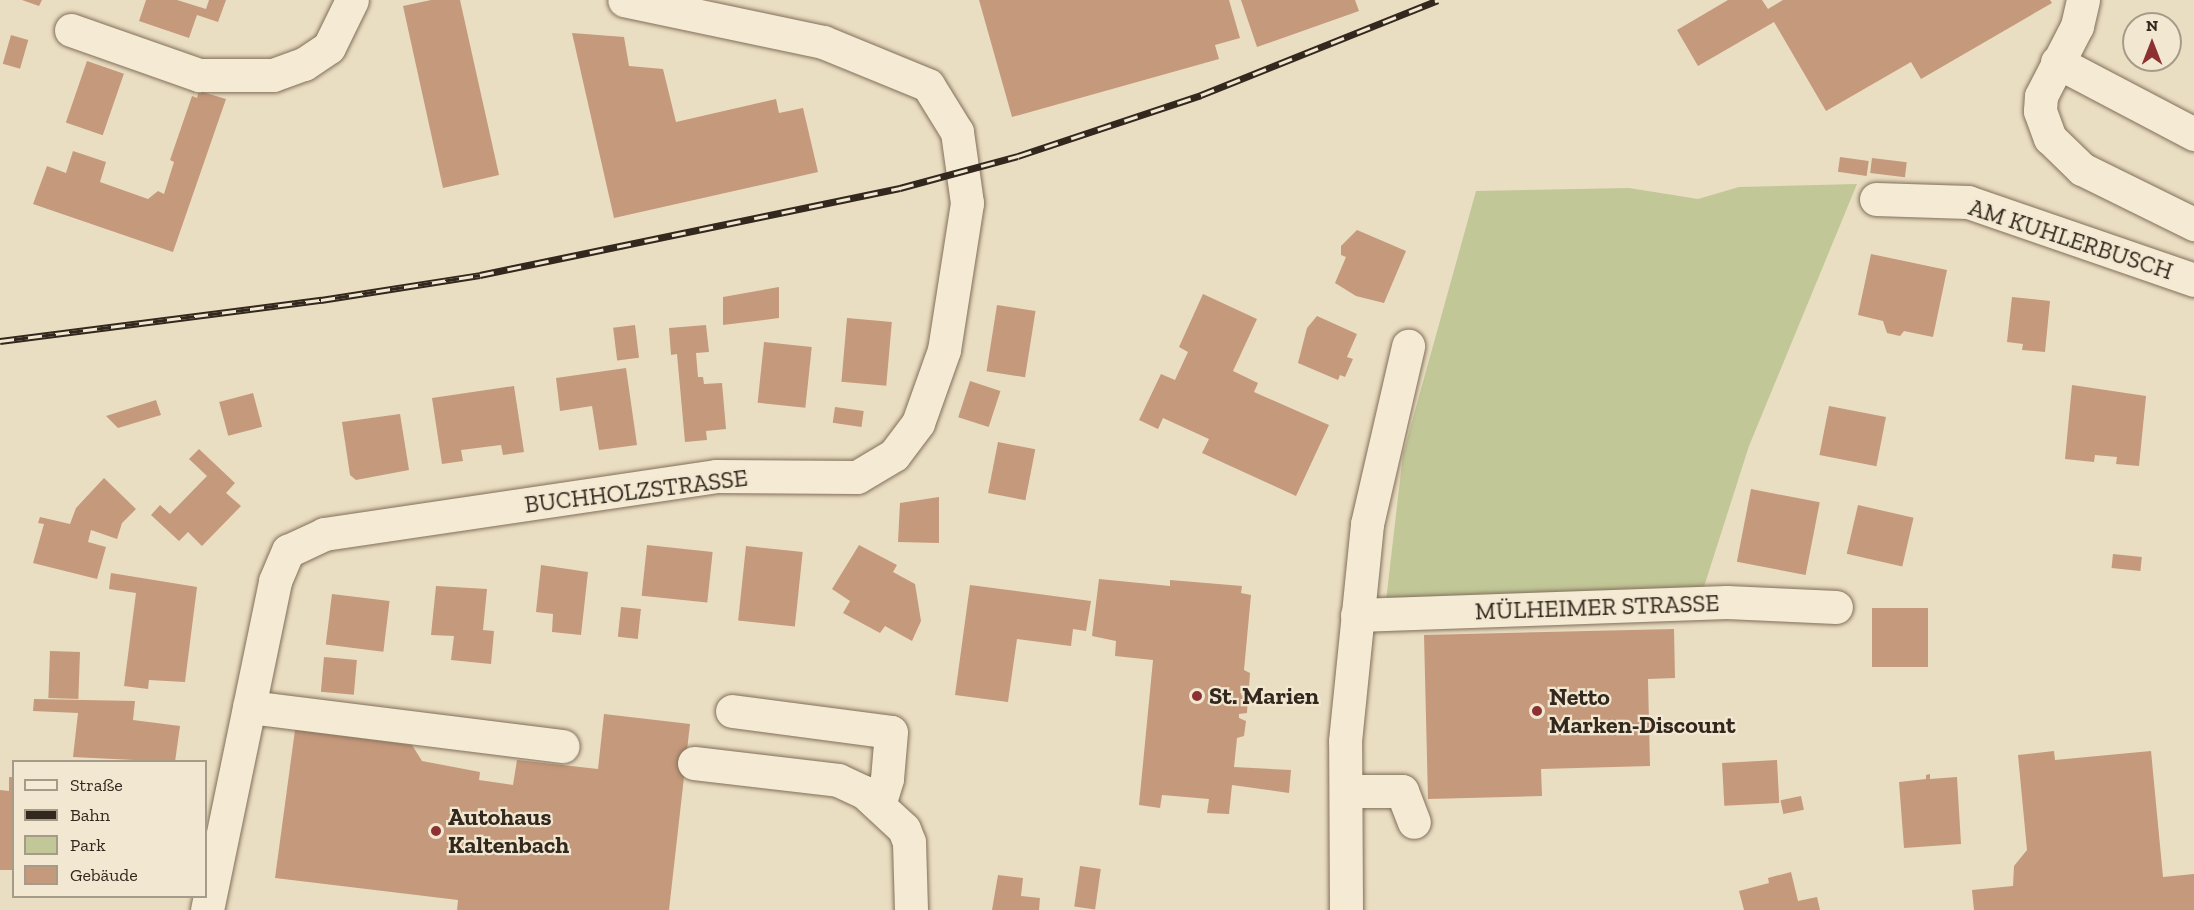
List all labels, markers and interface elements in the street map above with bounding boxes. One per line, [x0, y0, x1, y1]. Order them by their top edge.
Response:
north arrow [2122, 12, 2182, 72]
text: N [2146, 16, 2158, 35]
street label: AM KUHLERBUSCH [1965, 192, 2177, 286]
street label: BUCHHOLZSTRASSE [523, 463, 749, 519]
street label: MÜLHEIMER STRASSE [1474, 588, 1720, 626]
place label: St. Marien [1209, 682, 1319, 710]
place label: Netto Marken-Discount [1549, 683, 1736, 739]
marker: St. Marien [1190, 689, 1204, 703]
marker: Netto Marken-Discount [1530, 704, 1544, 718]
legend [12, 760, 207, 898]
text: Straße [70, 774, 123, 796]
place label: Autohaus Kaltenbach [448, 803, 569, 859]
text: Bahn [70, 804, 110, 826]
marker: Autohaus Kaltenbach [429, 824, 443, 838]
text: Park [70, 834, 106, 856]
text: Gebäude [70, 864, 138, 886]

